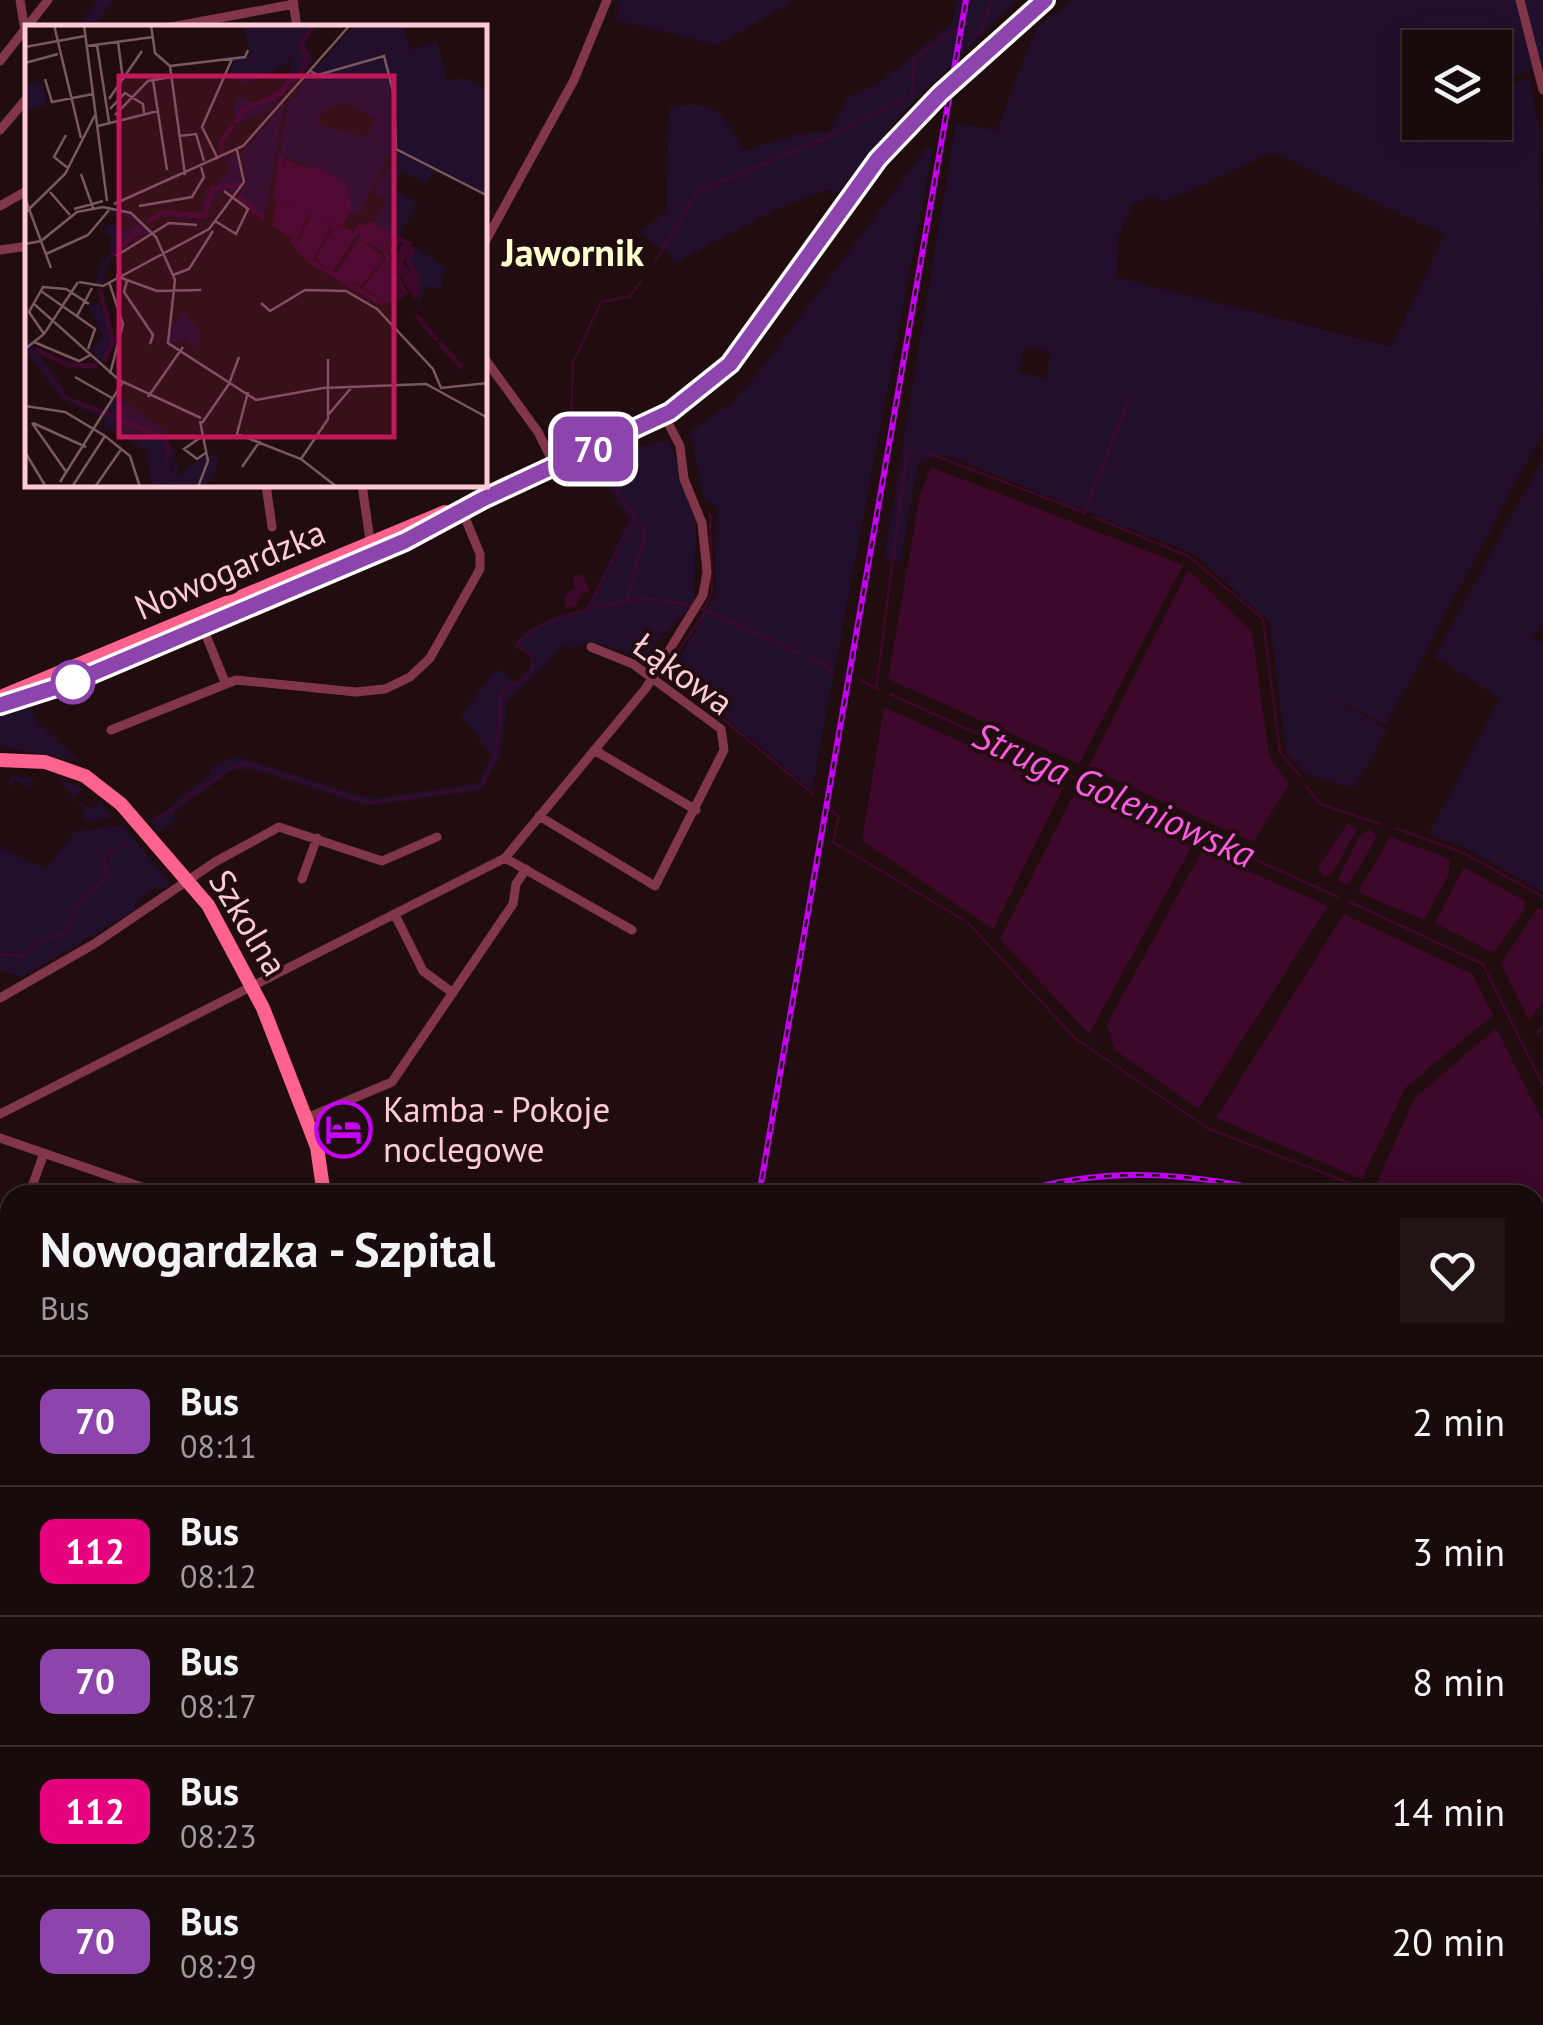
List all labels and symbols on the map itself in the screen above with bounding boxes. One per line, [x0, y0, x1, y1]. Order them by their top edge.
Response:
inset map [25, 25, 488, 488]
district label: Jawornik [501, 227, 644, 276]
line badge: 70 [548, 416, 638, 482]
street label: Nowogardzka [127, 508, 332, 630]
street label: Łąkowa [625, 622, 743, 725]
unlabelled marker [52, 661, 94, 703]
water label: Struga Goleniowska [966, 709, 1264, 878]
street label: Szkolna [199, 861, 298, 984]
place label: Kamba - Pokoje noclegowe [383, 1086, 610, 1172]
hotel icon: Kamba - Pokoje noclegowe [314, 1100, 374, 1160]

